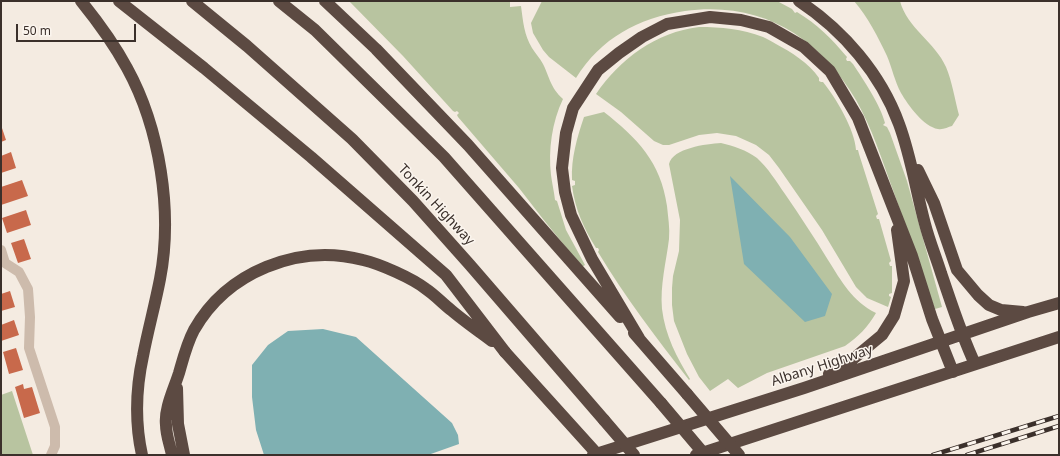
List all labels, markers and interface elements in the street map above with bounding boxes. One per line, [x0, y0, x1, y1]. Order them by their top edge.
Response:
scale bar [18, 16, 138, 42]
text: 50 m [23, 22, 51, 39]
street label: Tonkin Highway [394, 161, 478, 249]
street label: Albany Highway [769, 342, 875, 390]

